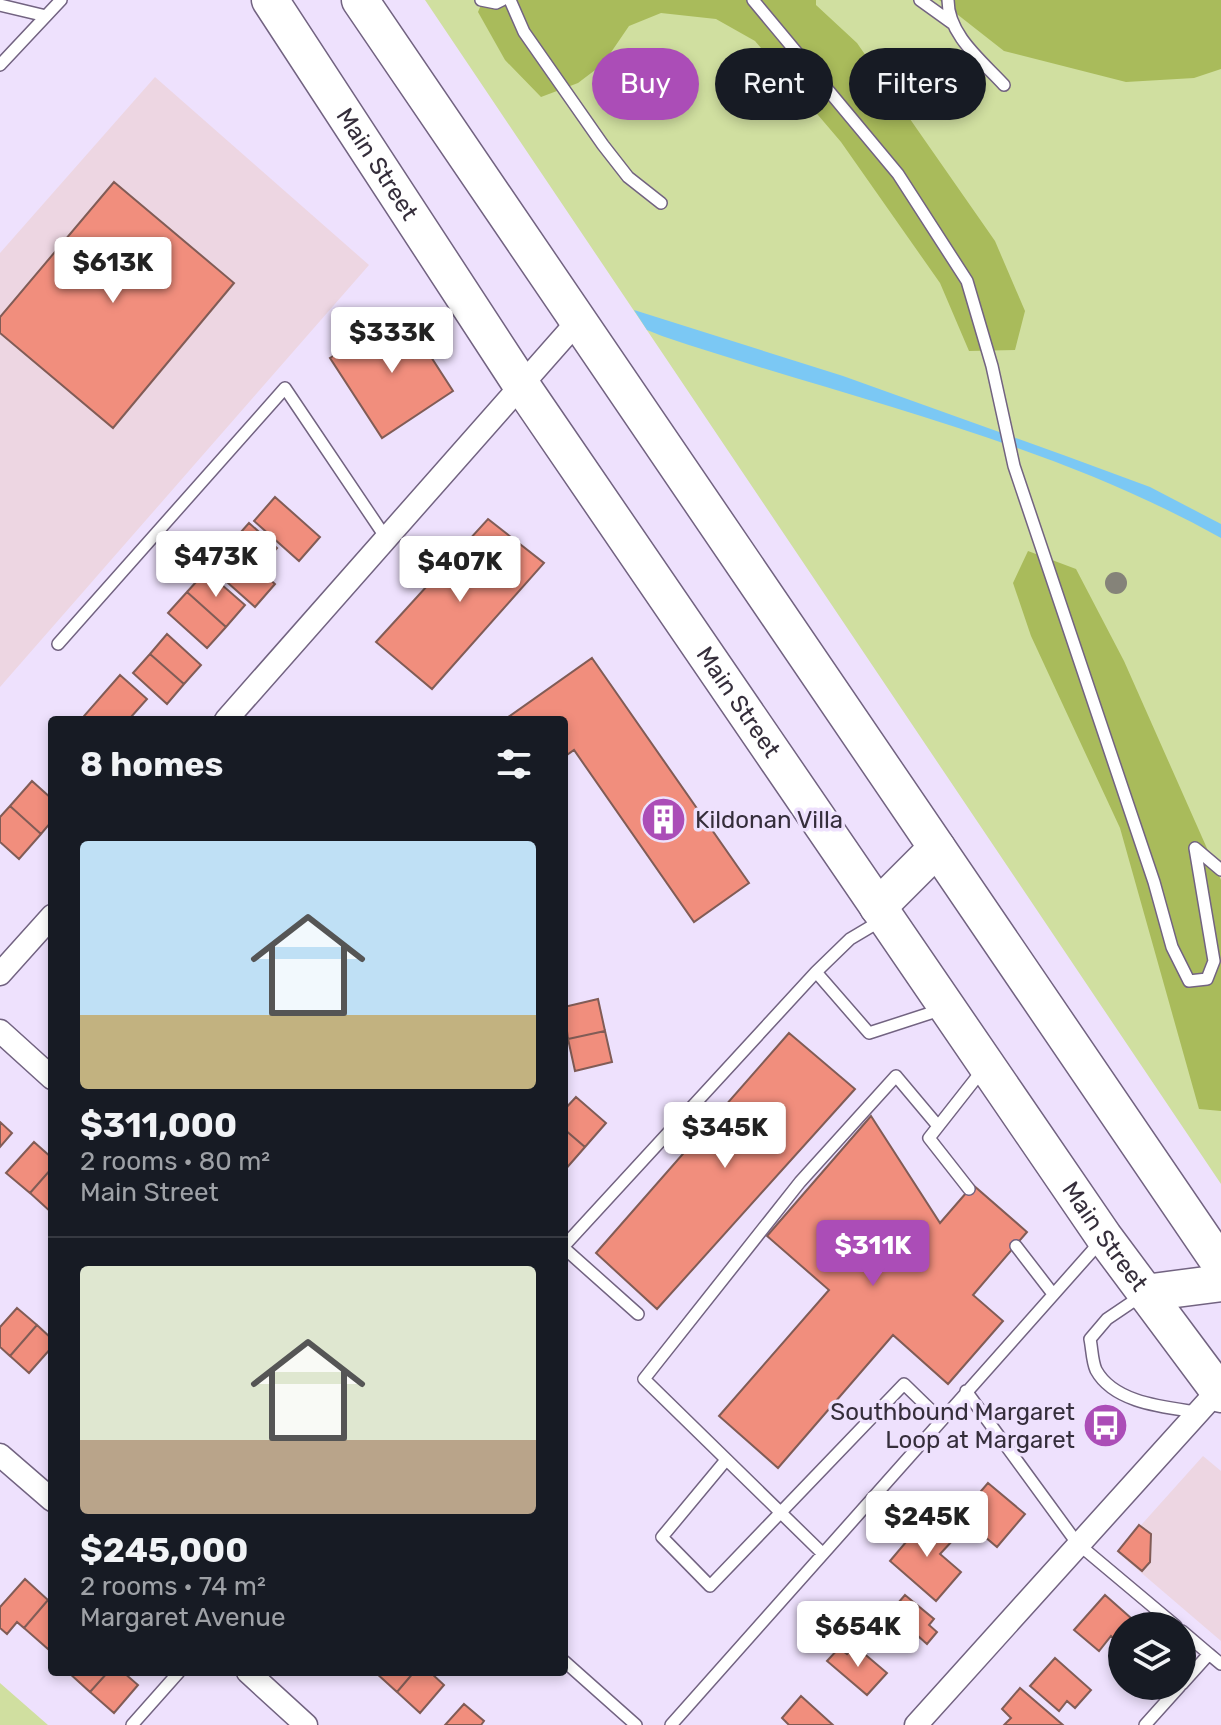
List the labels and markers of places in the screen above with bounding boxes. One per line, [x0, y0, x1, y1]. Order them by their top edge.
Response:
pin: $613K [57, 237, 169, 305]
pin: $333K [336, 307, 448, 375]
pin: $473K [160, 531, 272, 599]
pin: $407K [404, 536, 516, 604]
building icon: Kildonan Villa [640, 796, 688, 844]
place label: Kildonan Villa [695, 806, 843, 834]
pin: $345K [669, 1102, 781, 1170]
pin: $311K [817, 1220, 929, 1288]
place label: Southbound Margaret Loop at Margaret [830, 1398, 1075, 1454]
bus stop icon: Southbound Margaret Loop at Margaret [1082, 1402, 1130, 1450]
pin: $245K [871, 1491, 983, 1559]
pin: $654K [802, 1601, 914, 1669]

